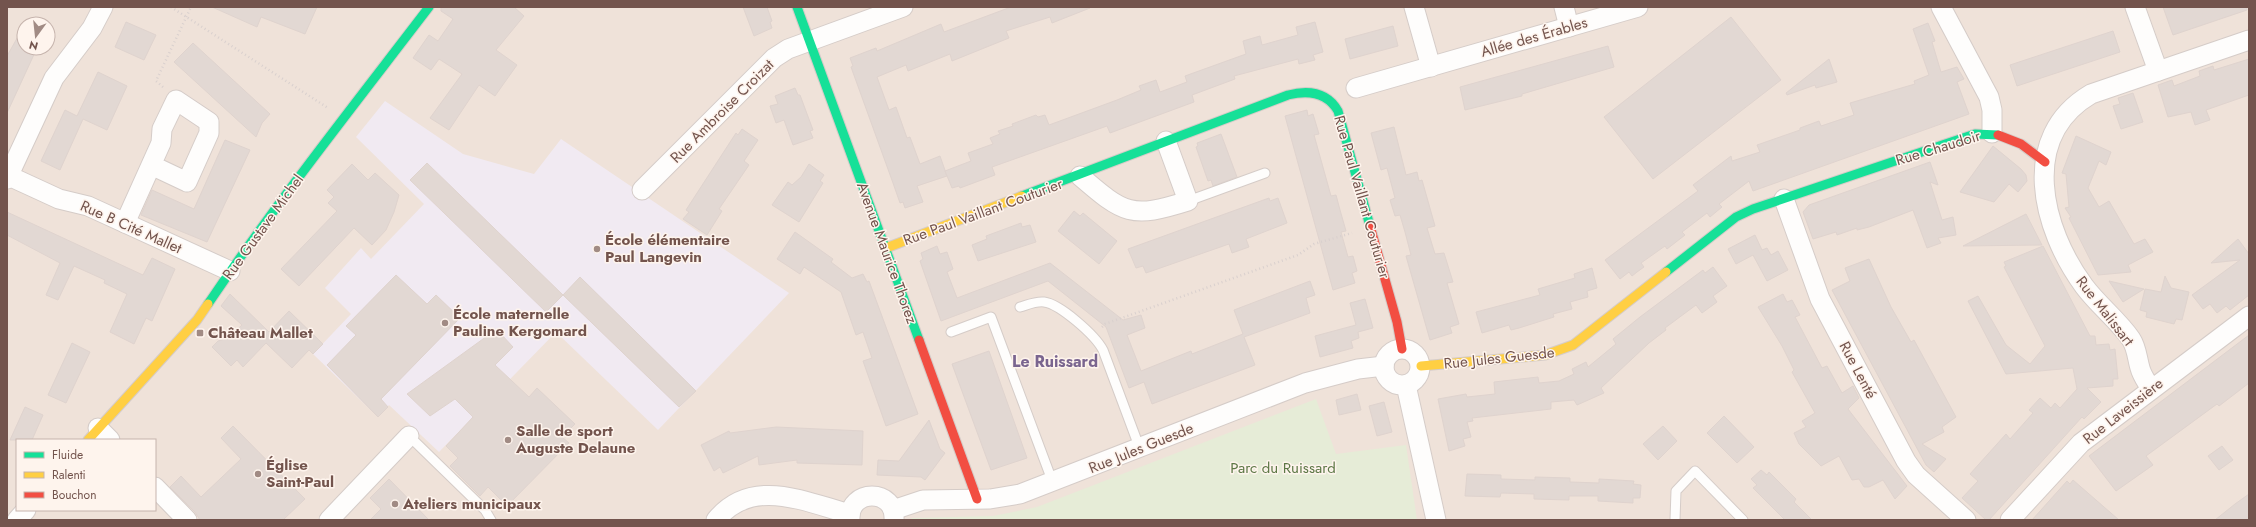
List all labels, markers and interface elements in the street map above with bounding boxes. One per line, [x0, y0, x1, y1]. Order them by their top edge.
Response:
street label: Allée des Érables [1478, 11, 1590, 63]
north arrow [16, 16, 56, 56]
text: N [27, 37, 40, 55]
street label: Rue Ambroise Croizat [665, 54, 779, 168]
street label: Rue Paul Vaillant Couturier [1328, 113, 1396, 282]
street label: Rue Chaudoir [1893, 124, 1984, 171]
street label: Rue Gustave Michel [217, 170, 309, 284]
street label: Rue Paul Vaillant Couturier [900, 173, 1067, 251]
street label: Avenue Maurice Thorez [851, 179, 923, 327]
street label: Rue B Cité Mallet [77, 195, 186, 259]
place label: École élémentaire Paul Langevin [605, 229, 730, 268]
marker: École élémentaire Paul Langevin [592, 244, 602, 254]
street label: Rue Malissart [2071, 271, 2140, 351]
place label: École maternelle Pauline Kergomard [453, 303, 587, 342]
marker: École maternelle Pauline Kergomard [440, 318, 450, 328]
place label: Château Mallet [208, 322, 313, 344]
marker: Château Mallet [195, 328, 205, 338]
street label: Rue Lenté [1834, 337, 1882, 403]
street label: Rue Jules Guesde [1443, 341, 1556, 375]
district label: Le Ruissard [1012, 350, 1098, 373]
street label: Rue Laveissière [2078, 372, 2168, 449]
street label: Rue Jules Guesde [1085, 417, 1197, 479]
place label: Salle de sport Auguste Delaune [515, 420, 636, 459]
marker: Salle de sport Auguste Delaune [503, 435, 513, 445]
legend [16, 439, 156, 511]
text: Fluide [52, 446, 83, 464]
place label: Église Saint-Paul [266, 454, 334, 493]
park label: Parc du Ruissard [1230, 457, 1336, 479]
text: Ralenti [52, 466, 86, 484]
marker: Église Saint-Paul [253, 469, 263, 479]
text: Bouchon [52, 486, 96, 504]
place label: Ateliers municipaux [402, 493, 541, 515]
marker: Ateliers municipaux [390, 499, 400, 509]

